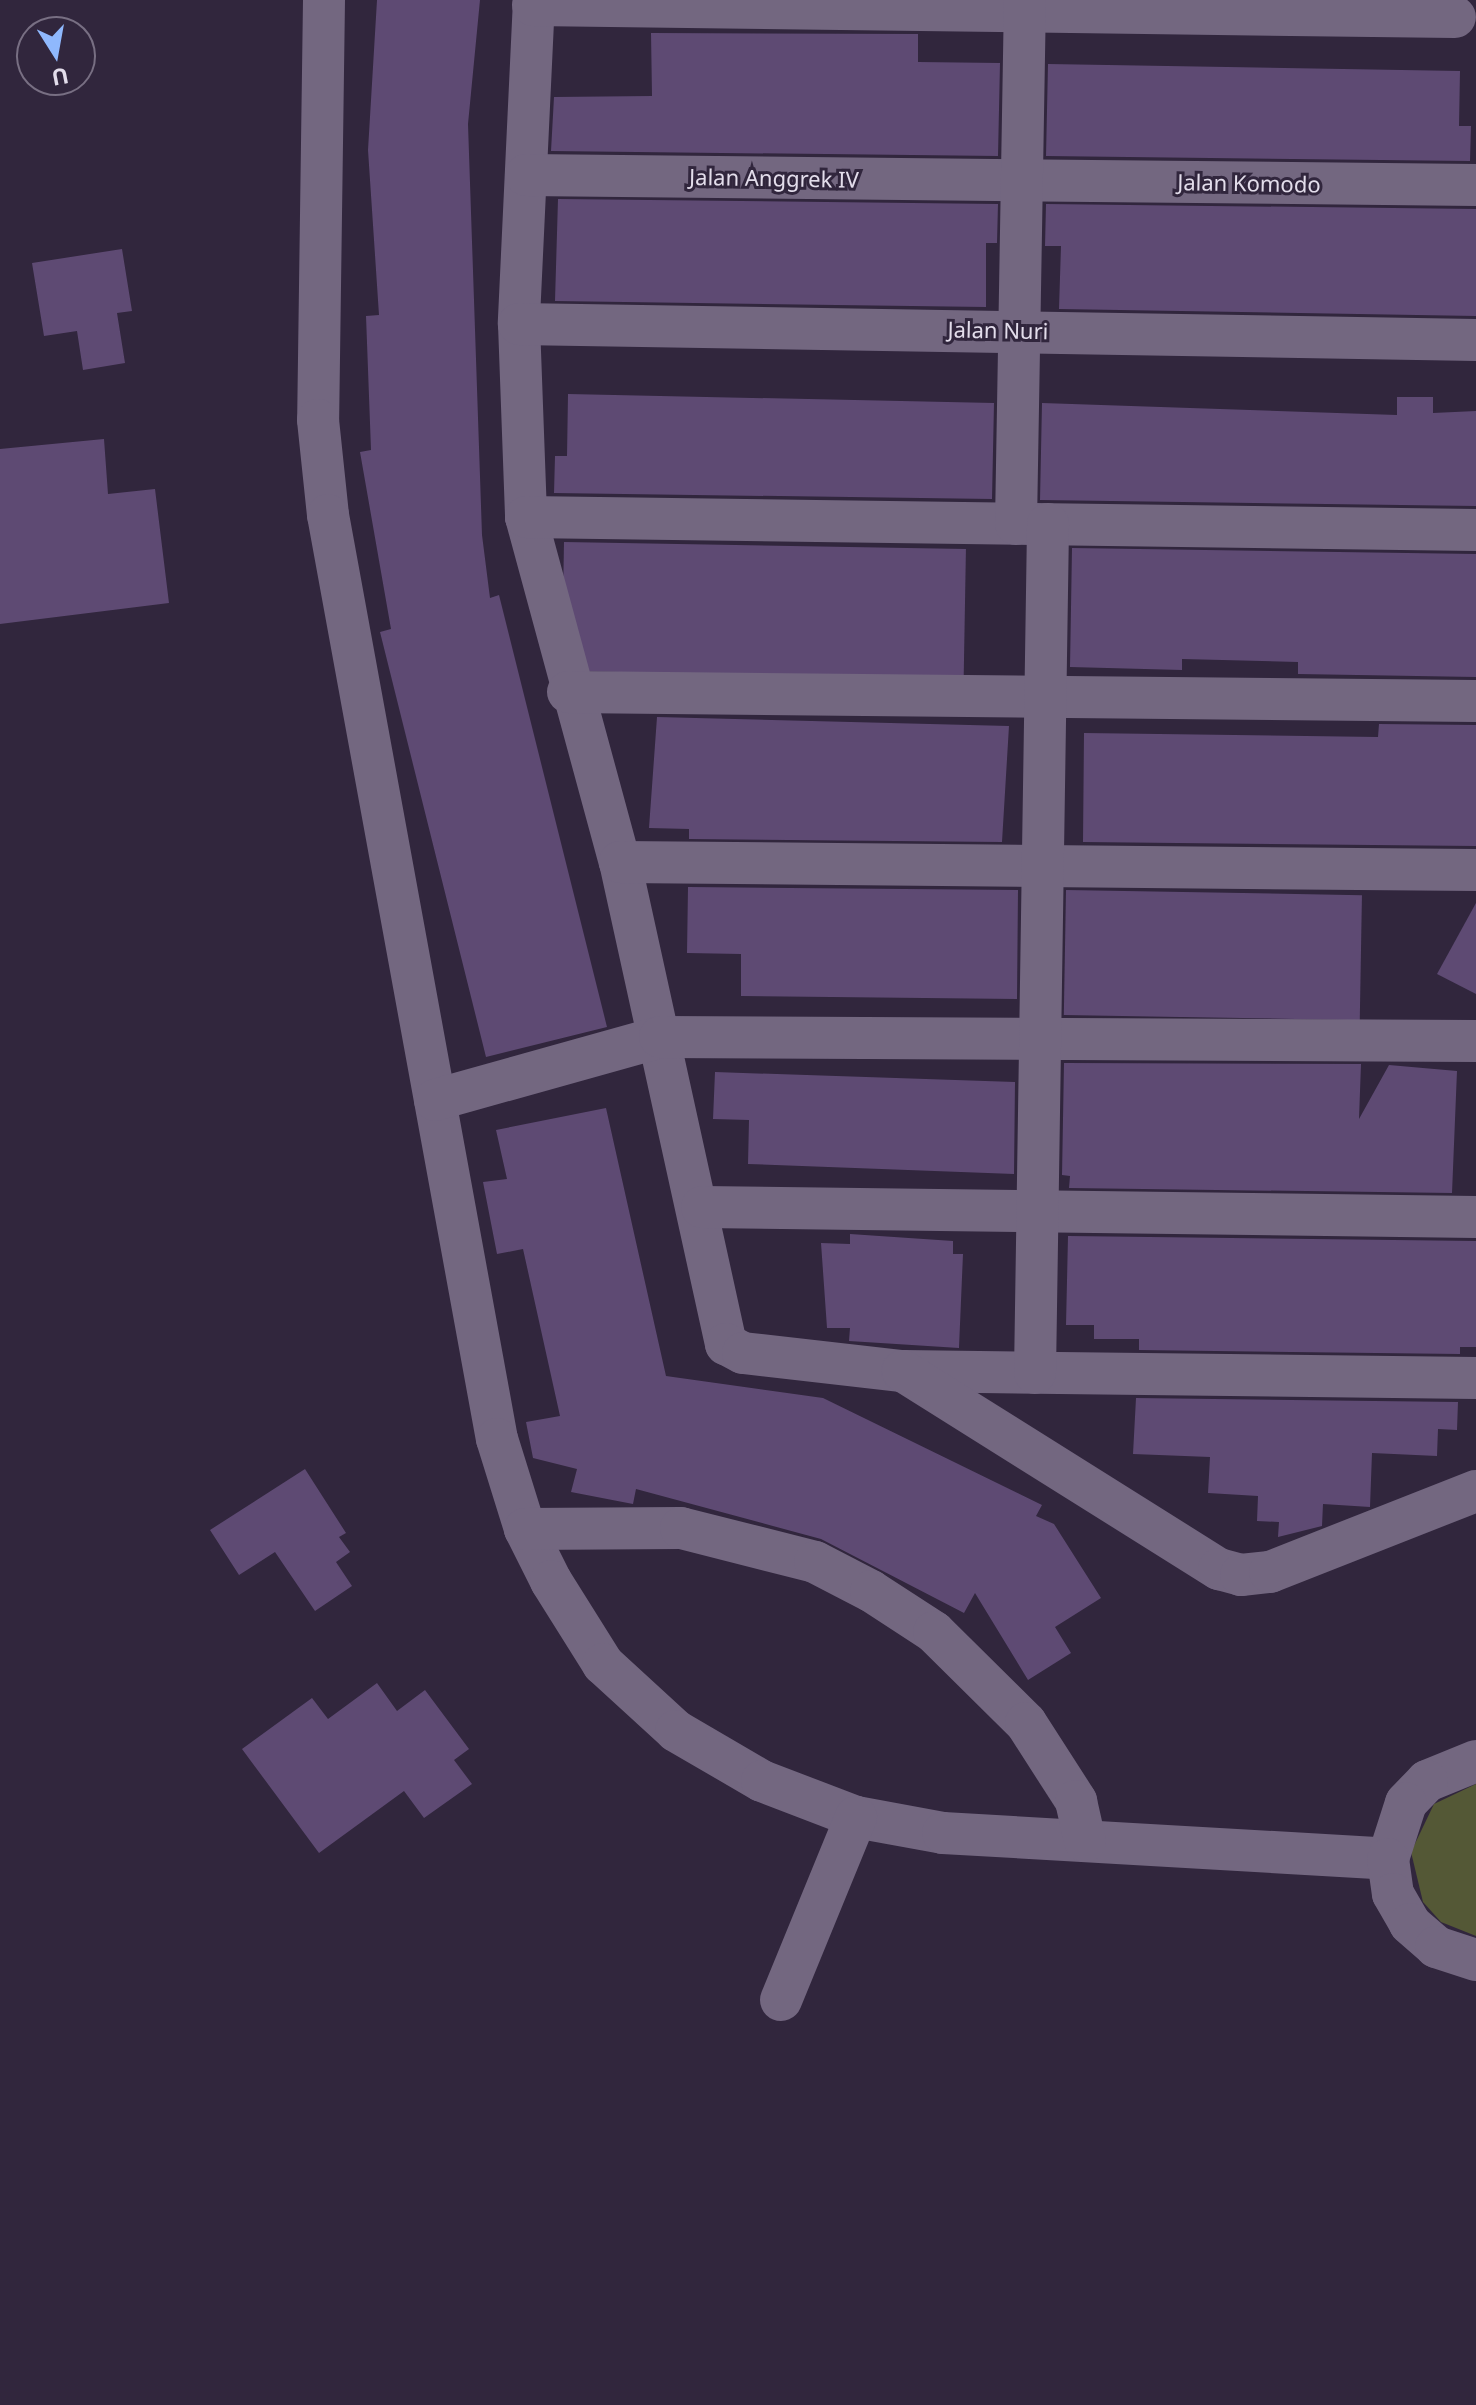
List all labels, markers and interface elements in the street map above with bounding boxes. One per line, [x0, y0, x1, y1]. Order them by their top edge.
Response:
north arrow [16, 16, 96, 96]
text: U [49, 61, 71, 94]
street label: Jalan Anggrek IV [689, 163, 859, 193]
street label: Jalan Komodo [1177, 169, 1321, 197]
street label: Jalan Nuri [947, 316, 1049, 344]

